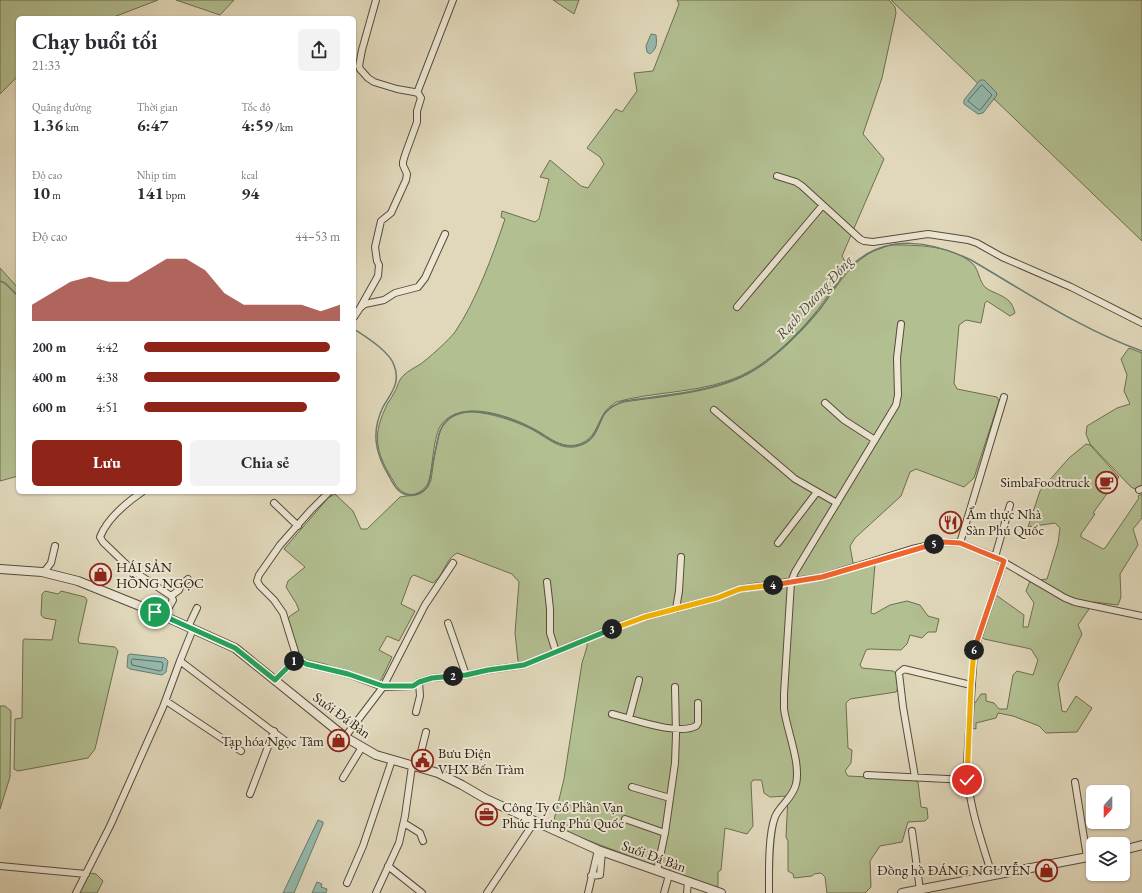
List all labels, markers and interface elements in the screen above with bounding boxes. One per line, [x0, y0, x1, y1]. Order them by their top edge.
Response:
text: Chạy buổi tối [32, 27, 157, 56]
button: share [298, 29, 340, 71]
text: 21:33 [32, 57, 60, 74]
text: Quãng đường [32, 100, 91, 114]
text: Thời gian [137, 100, 178, 114]
text: Tốc độ [241, 100, 271, 114]
text: 1.36 [32, 114, 63, 136]
text: 6:47 [137, 114, 168, 136]
text: 4:59 [241, 114, 273, 136]
text: km [63, 120, 79, 134]
text: /km [273, 120, 293, 134]
text: Độ cao [32, 168, 62, 182]
text: Nhịp tim [137, 168, 176, 182]
text: kcal [241, 168, 258, 182]
text: 10 [32, 182, 50, 204]
text: 141 [137, 182, 164, 204]
text: 94 [241, 182, 259, 204]
text: m [50, 188, 61, 202]
text: bpm [164, 188, 186, 202]
text: Độ cao [32, 228, 68, 245]
text: 44–53 m [295, 228, 340, 245]
water label: Rạch Dương Đông [771, 251, 857, 343]
text: 200 m [32, 339, 66, 356]
text: 4:42 [96, 339, 118, 356]
text: 400 m [32, 369, 66, 386]
text: 4:38 [96, 369, 118, 386]
text: 600 m [32, 399, 66, 416]
text: 4:51 [96, 399, 118, 416]
button: Lưu [32, 440, 182, 486]
button: Chia sẻ [190, 440, 340, 486]
cafe icon: SimbaFoodtruck [1093, 469, 1119, 495]
place label: SimbaFoodtruck [1000, 473, 1090, 491]
place label: Ẩm thực Nhà Sàn Phú Quốc [965, 505, 1044, 539]
restaurant icon: Ẩm thực Nhà Sàn Phú Quốc [937, 509, 963, 535]
pin: 5 [924, 534, 944, 554]
text: 5 [931, 537, 937, 551]
place label: HÁI SẢN HỒNG NGỌC [116, 558, 204, 592]
shop icon: HÁI SẢN HỒNG NGỌC [88, 562, 114, 588]
pin: 4 [763, 575, 783, 595]
text: 4 [770, 578, 776, 592]
pin [138, 595, 172, 629]
icon: arrive [144, 601, 166, 623]
pin: 3 [602, 619, 622, 639]
text: 3 [609, 622, 615, 636]
pin: 6 [964, 640, 984, 660]
text: 6 [971, 643, 977, 657]
pin: 1 [284, 651, 304, 671]
text: 1 [291, 654, 297, 668]
pin: 2 [443, 666, 463, 686]
text: 2 [450, 669, 456, 683]
street label: Suối Đá Bàn [310, 688, 375, 742]
shop icon: Tạp hóa Ngọc Tâm [326, 728, 352, 754]
place label: Tạp hóa Ngọc Tâm [221, 732, 324, 750]
place label: Bưu Điện VHX Bến Tràm [438, 744, 525, 778]
public building icon: Bưu Điện VHX Bến Tràm [410, 748, 436, 774]
pin [950, 763, 984, 797]
icon: check [956, 769, 978, 791]
north arrow [1086, 785, 1130, 829]
map controls [1086, 785, 1130, 881]
place label: Công Ty Cổ Phần Vạn Phúc Hưng Phú Quốc [502, 798, 624, 832]
office icon: Công Ty Cổ Phần Vạn Phúc Hưng Phú Quốc [473, 802, 499, 828]
street label: Suối Đá Bàn [619, 836, 689, 876]
button: layers [1086, 837, 1130, 881]
shop icon: Đồng hồ ĐÁNG NGUYỄN [1033, 857, 1059, 883]
place label: Đồng hồ ĐÁNG NGUYỄN [877, 861, 1030, 879]

